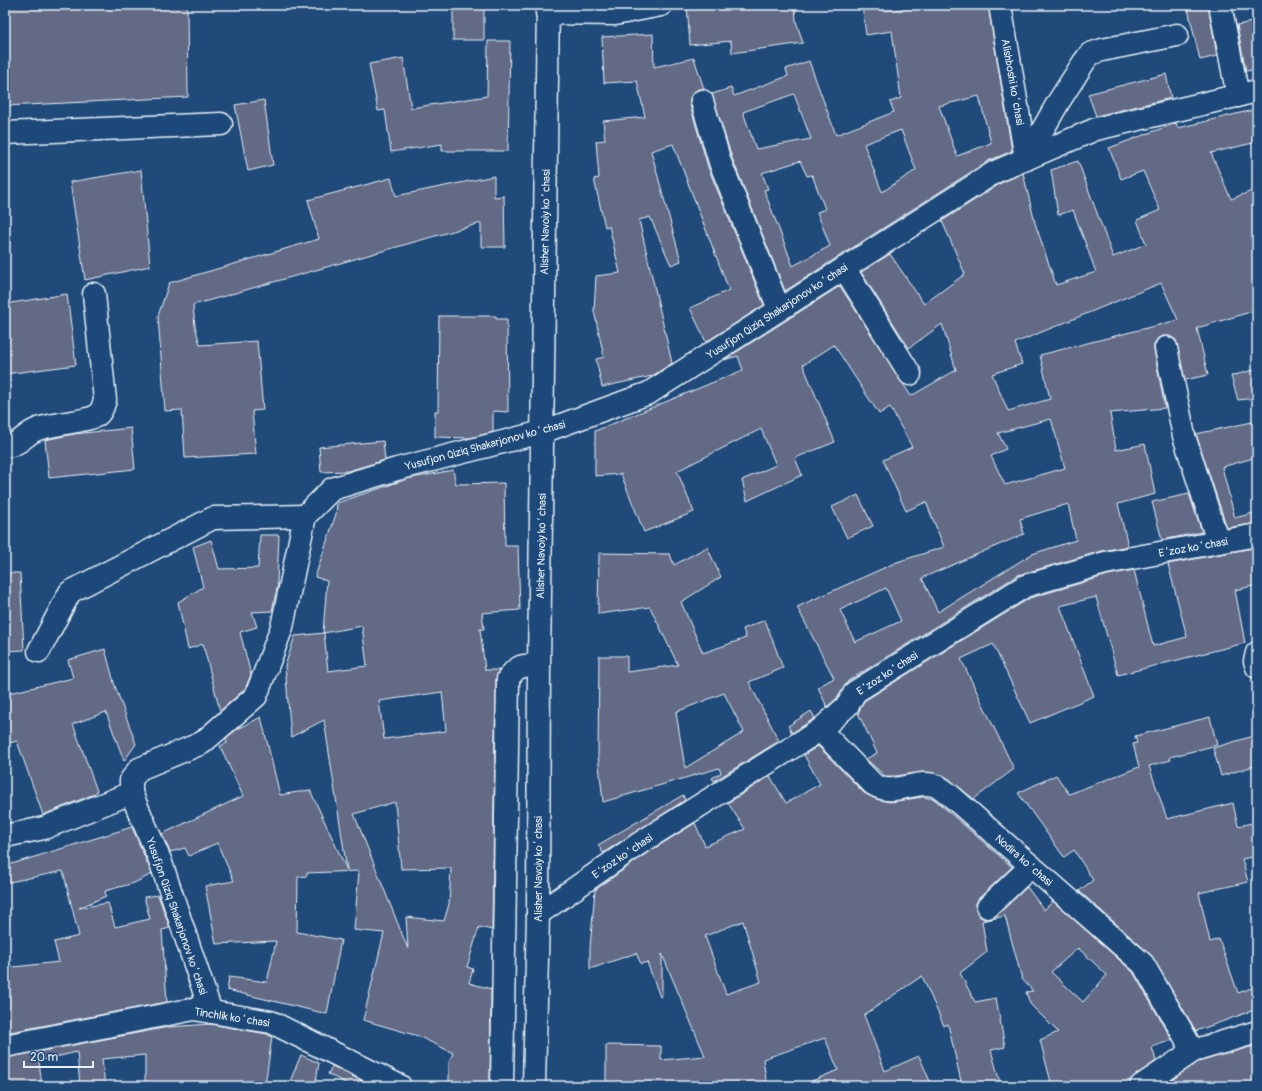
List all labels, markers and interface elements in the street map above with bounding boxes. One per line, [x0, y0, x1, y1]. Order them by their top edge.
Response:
street label: Alishboshi koʻchasi [999, 38, 1027, 126]
street label: Alisher Navoiy koʻchasi [538, 169, 553, 275]
street label: Yusufjon Qiziq Shakarjonov koʻchasi [704, 261, 850, 362]
street label: Yusufjon Qiziq Shakarjonov koʻchasi [403, 418, 567, 473]
street label: Alisher Navoiy koʻchasi [534, 493, 549, 599]
street label: Eʻzoz koʻchasi [1157, 535, 1229, 560]
street label: Eʻzoz koʻchasi [854, 649, 920, 698]
street label: Alisher Navoiy koʻchasi [532, 816, 545, 922]
street label: Eʻzoz koʻchasi [590, 831, 655, 881]
street label: Nodira koʻchasi [992, 832, 1055, 889]
street label: Yusufjon Qiziq Shakarjonov koʻchasi [143, 835, 210, 996]
street label: Tinchlik koʻchasi [193, 1005, 271, 1030]
scale bar [24, 1043, 93, 1069]
text: 20 m [30, 1050, 59, 1065]

